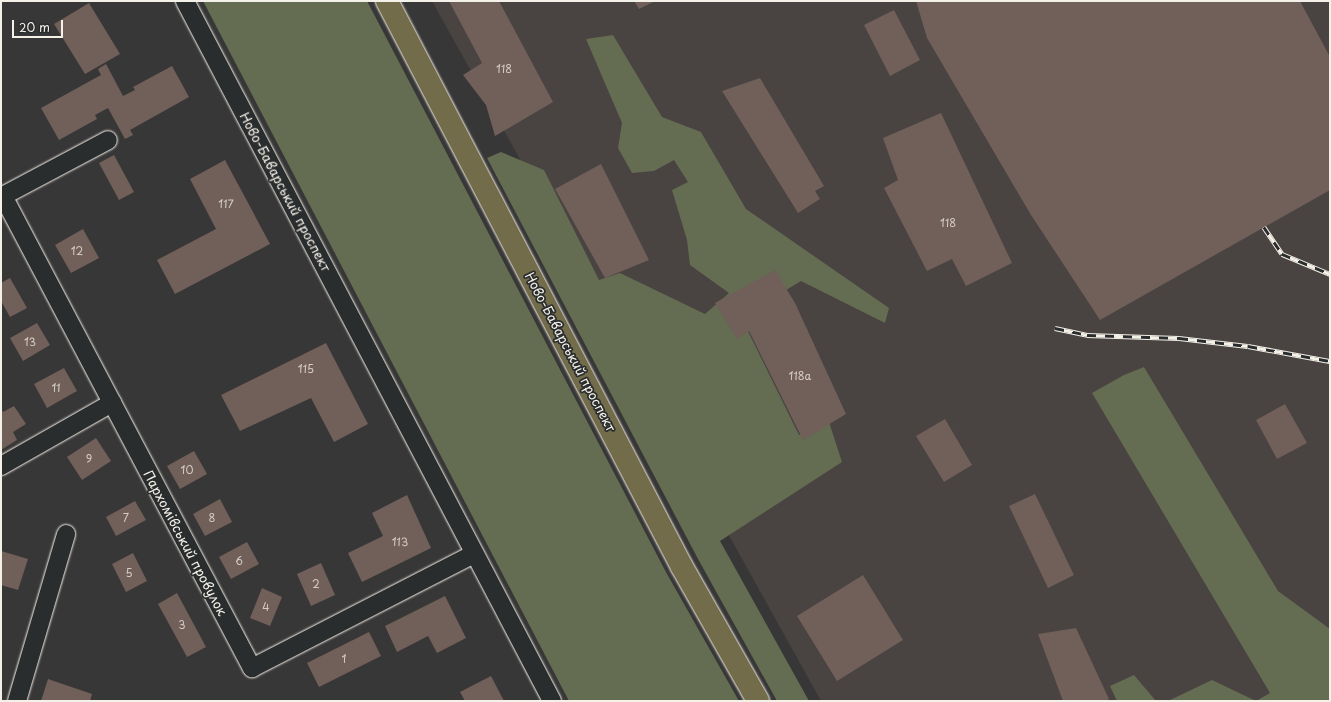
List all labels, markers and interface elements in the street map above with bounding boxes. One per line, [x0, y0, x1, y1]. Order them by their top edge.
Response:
scale bar [14, 12, 65, 38]
text: 20 m [19, 18, 50, 36]
house number: 118 [496, 62, 512, 76]
street label: Ново-Баварський проспект [236, 110, 334, 274]
house number: 117 [218, 197, 234, 211]
house number: 118 [940, 216, 956, 230]
house number: 12 [71, 244, 83, 258]
street label: Ново-Баварський проспект [521, 270, 619, 434]
house number: 13 [24, 335, 36, 349]
house number: 115 [298, 362, 314, 376]
house number: 118а [789, 369, 811, 383]
house number: 11 [51, 381, 61, 395]
house number: 9 [86, 452, 92, 466]
house number: 10 [181, 463, 193, 477]
street label: Пархомівський провулок [140, 468, 230, 618]
house number: 7 [123, 511, 129, 525]
house number: 8 [209, 511, 215, 525]
house number: 113 [392, 535, 408, 549]
house number: 6 [235, 554, 243, 568]
house number: 5 [125, 566, 133, 580]
house number: 2 [312, 577, 320, 591]
house number: 4 [262, 600, 270, 614]
house number: 3 [178, 618, 186, 632]
house number: 1 [342, 652, 346, 666]

